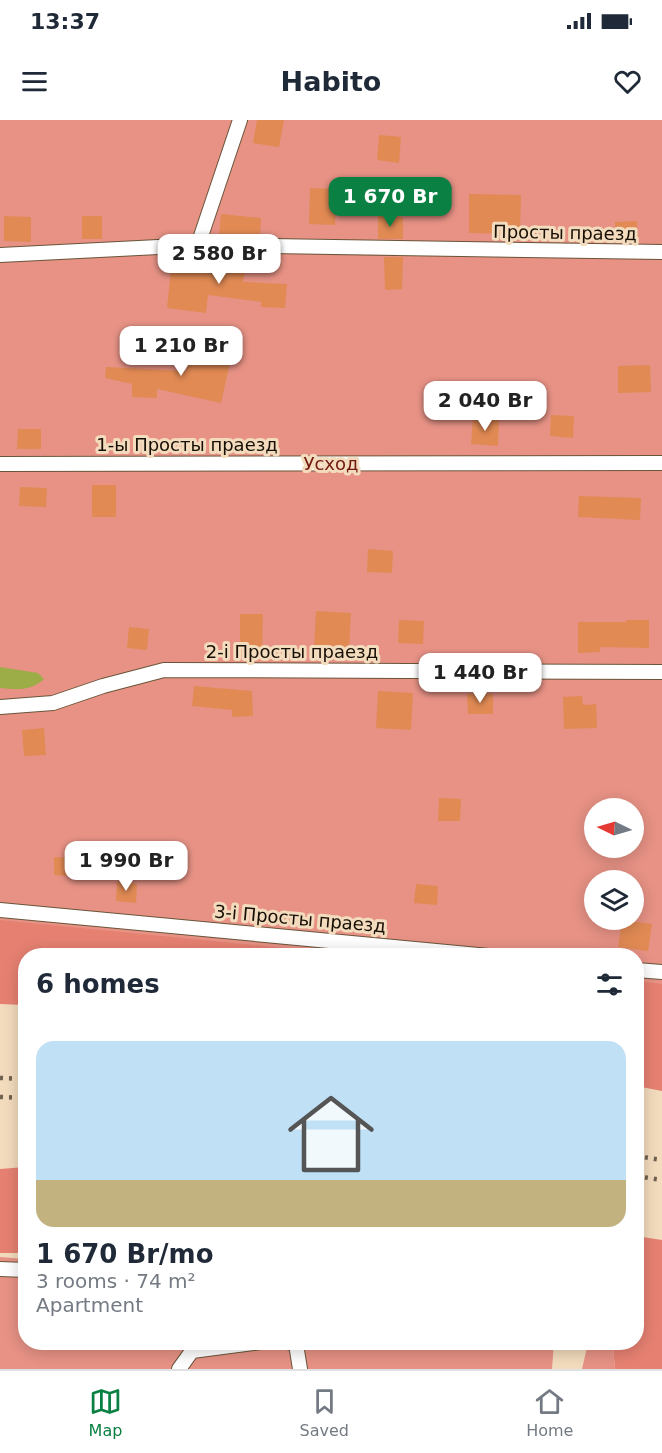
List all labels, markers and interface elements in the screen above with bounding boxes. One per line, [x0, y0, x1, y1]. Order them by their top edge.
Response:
text: 13:37 [30, 9, 100, 34]
icon: menu [18, 65, 51, 98]
icon: heart [611, 65, 644, 98]
text: Habito [281, 66, 381, 97]
pin: 1 670 Br [328, 177, 452, 228]
text: 1 670 Br [343, 184, 437, 208]
street label: Просты праезд [493, 221, 637, 244]
pin: 2 580 Br [157, 234, 281, 285]
text: 2 580 Br [172, 241, 266, 265]
pin: 1 210 Br [119, 326, 243, 377]
text: 1 210 Br [134, 333, 228, 357]
pin: 2 040 Br [423, 381, 547, 432]
text: 2 040 Br [438, 388, 532, 412]
street label: 1-ы Просты праезд [96, 434, 278, 455]
park label: Усход [304, 453, 358, 474]
street label: 2-і Просты праезд [206, 641, 378, 662]
pin: 1 440 Br [418, 653, 542, 704]
text: 1 440 Br [433, 660, 527, 684]
north arrow [584, 798, 644, 858]
map controls [584, 798, 644, 930]
pin: 1 990 Br [64, 841, 188, 892]
text: 1 990 Br [79, 848, 173, 872]
button: layers [584, 870, 644, 930]
street label: 3-і Просты праезд [213, 901, 387, 936]
icon: filters [593, 968, 626, 1001]
text: 6 homes [36, 969, 160, 999]
icon: home [277, 1080, 385, 1188]
text: 1 670 Br/mo [36, 1239, 214, 1269]
text: 3 rooms · 74 m² [36, 1269, 196, 1293]
text: Apartment [36, 1293, 143, 1317]
tab: Map [89, 1385, 122, 1440]
tab: Saved [300, 1385, 349, 1440]
tab: Home [526, 1385, 573, 1440]

